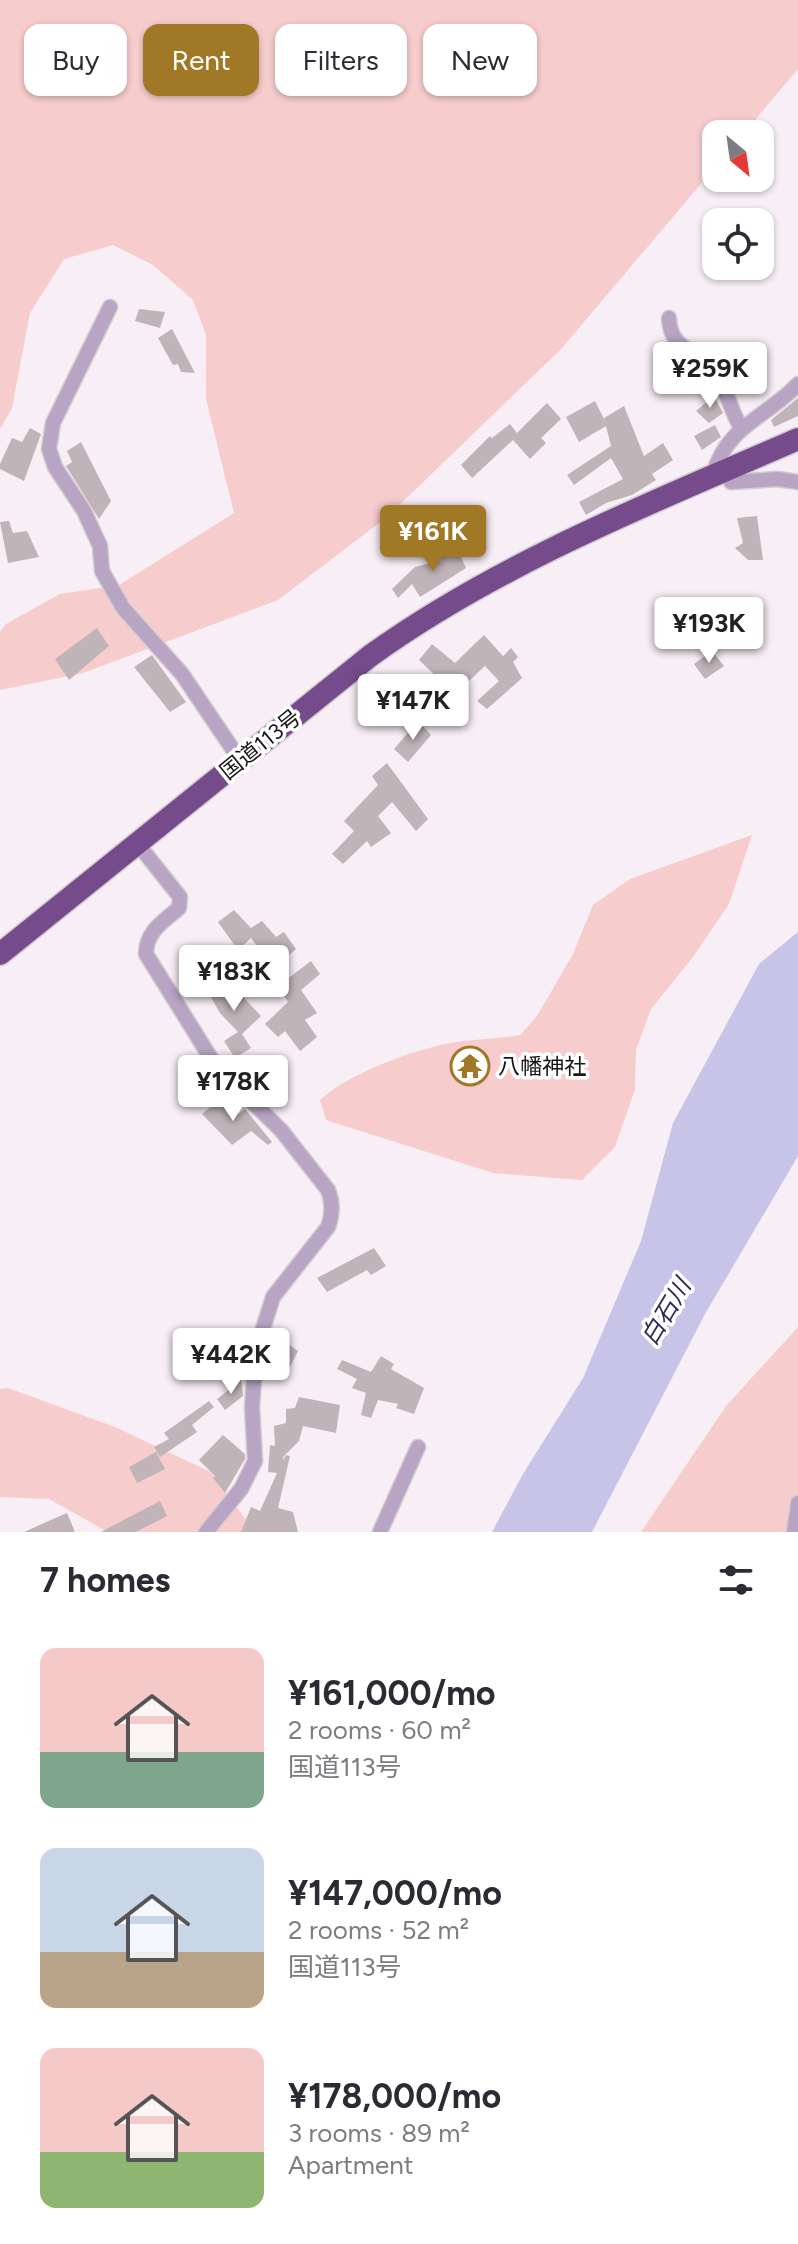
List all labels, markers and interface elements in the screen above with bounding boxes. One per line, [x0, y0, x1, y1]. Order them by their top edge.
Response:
chip: Buy [24, 24, 127, 96]
chip: Rent [143, 24, 259, 96]
chip: Filters [275, 24, 407, 96]
chip: New [423, 24, 537, 96]
north arrow [702, 120, 774, 192]
map controls [702, 120, 774, 280]
button: locate [702, 208, 774, 280]
pin: ¥259K [654, 342, 766, 410]
text: ¥259K [671, 352, 749, 384]
pin: ¥161K [377, 505, 489, 573]
text: ¥161K [398, 515, 468, 547]
pin: ¥193K [653, 597, 765, 665]
text: ¥193K [672, 607, 746, 639]
pin: ¥147K [357, 674, 469, 742]
text: ¥147K [376, 684, 450, 716]
street label: 国道113号 [214, 704, 306, 785]
pin: ¥183K [178, 945, 290, 1013]
text: ¥183K [197, 955, 271, 987]
temple icon: 八幡神社 [449, 1045, 491, 1087]
place label: 八幡神社 [498, 1053, 586, 1080]
pin: ¥178K [177, 1055, 289, 1123]
text: ¥178K [196, 1065, 270, 1097]
water label: 白石川 [635, 1271, 698, 1350]
pin: ¥442K [175, 1328, 287, 1396]
text: ¥442K [191, 1338, 271, 1370]
icon: filters [714, 1558, 758, 1602]
text: 7 homes [40, 1560, 170, 1601]
text: ¥161,000/mo [288, 1673, 496, 1714]
icon: home [104, 1680, 200, 1776]
text: 2 rooms · 60 m² [288, 1714, 471, 1746]
text: 国道113号 [288, 1751, 402, 1783]
text: ¥147,000/mo [288, 1873, 502, 1914]
icon: home [104, 1880, 200, 1976]
text: 2 rooms · 52 m² [288, 1914, 469, 1946]
text: 国道113号 [288, 1951, 402, 1983]
text: ¥178,000/mo [288, 2076, 501, 2117]
icon: home [104, 2080, 200, 2176]
text: 3 rooms · 89 m² [288, 2117, 470, 2149]
text: Apartment [288, 2149, 414, 2181]

